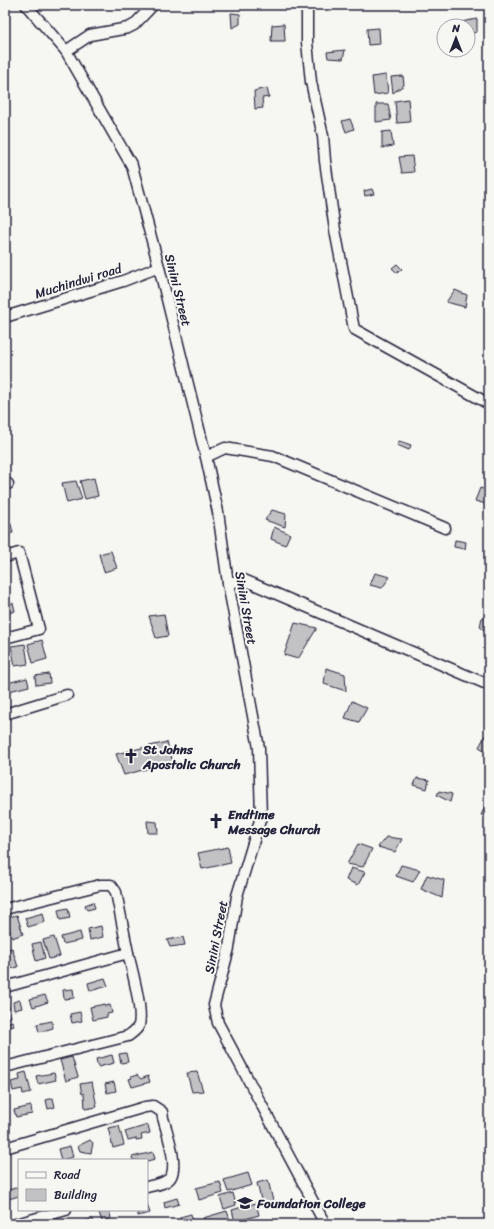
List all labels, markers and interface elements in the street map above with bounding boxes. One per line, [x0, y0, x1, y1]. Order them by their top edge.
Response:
north arrow [436, 18, 476, 58]
text: N [451, 19, 460, 38]
street label: Sinini Street [158, 251, 198, 329]
street label: Muchindwi road [32, 257, 125, 305]
street label: Sinini Street [228, 570, 264, 647]
place label: St Johns Apostolic Church [142, 738, 241, 776]
church icon: St Johns Apostolic Church [122, 747, 140, 765]
place label: Endtime Message Church [227, 803, 321, 841]
church icon: Endtime Message Church [207, 812, 225, 830]
street label: Sinini Street [198, 898, 234, 976]
legend [18, 1159, 148, 1211]
text: Road [54, 1164, 81, 1186]
text: Building [54, 1184, 97, 1206]
place label: Foundation College [256, 1192, 366, 1215]
school or university icon: Foundation College [236, 1194, 254, 1212]

